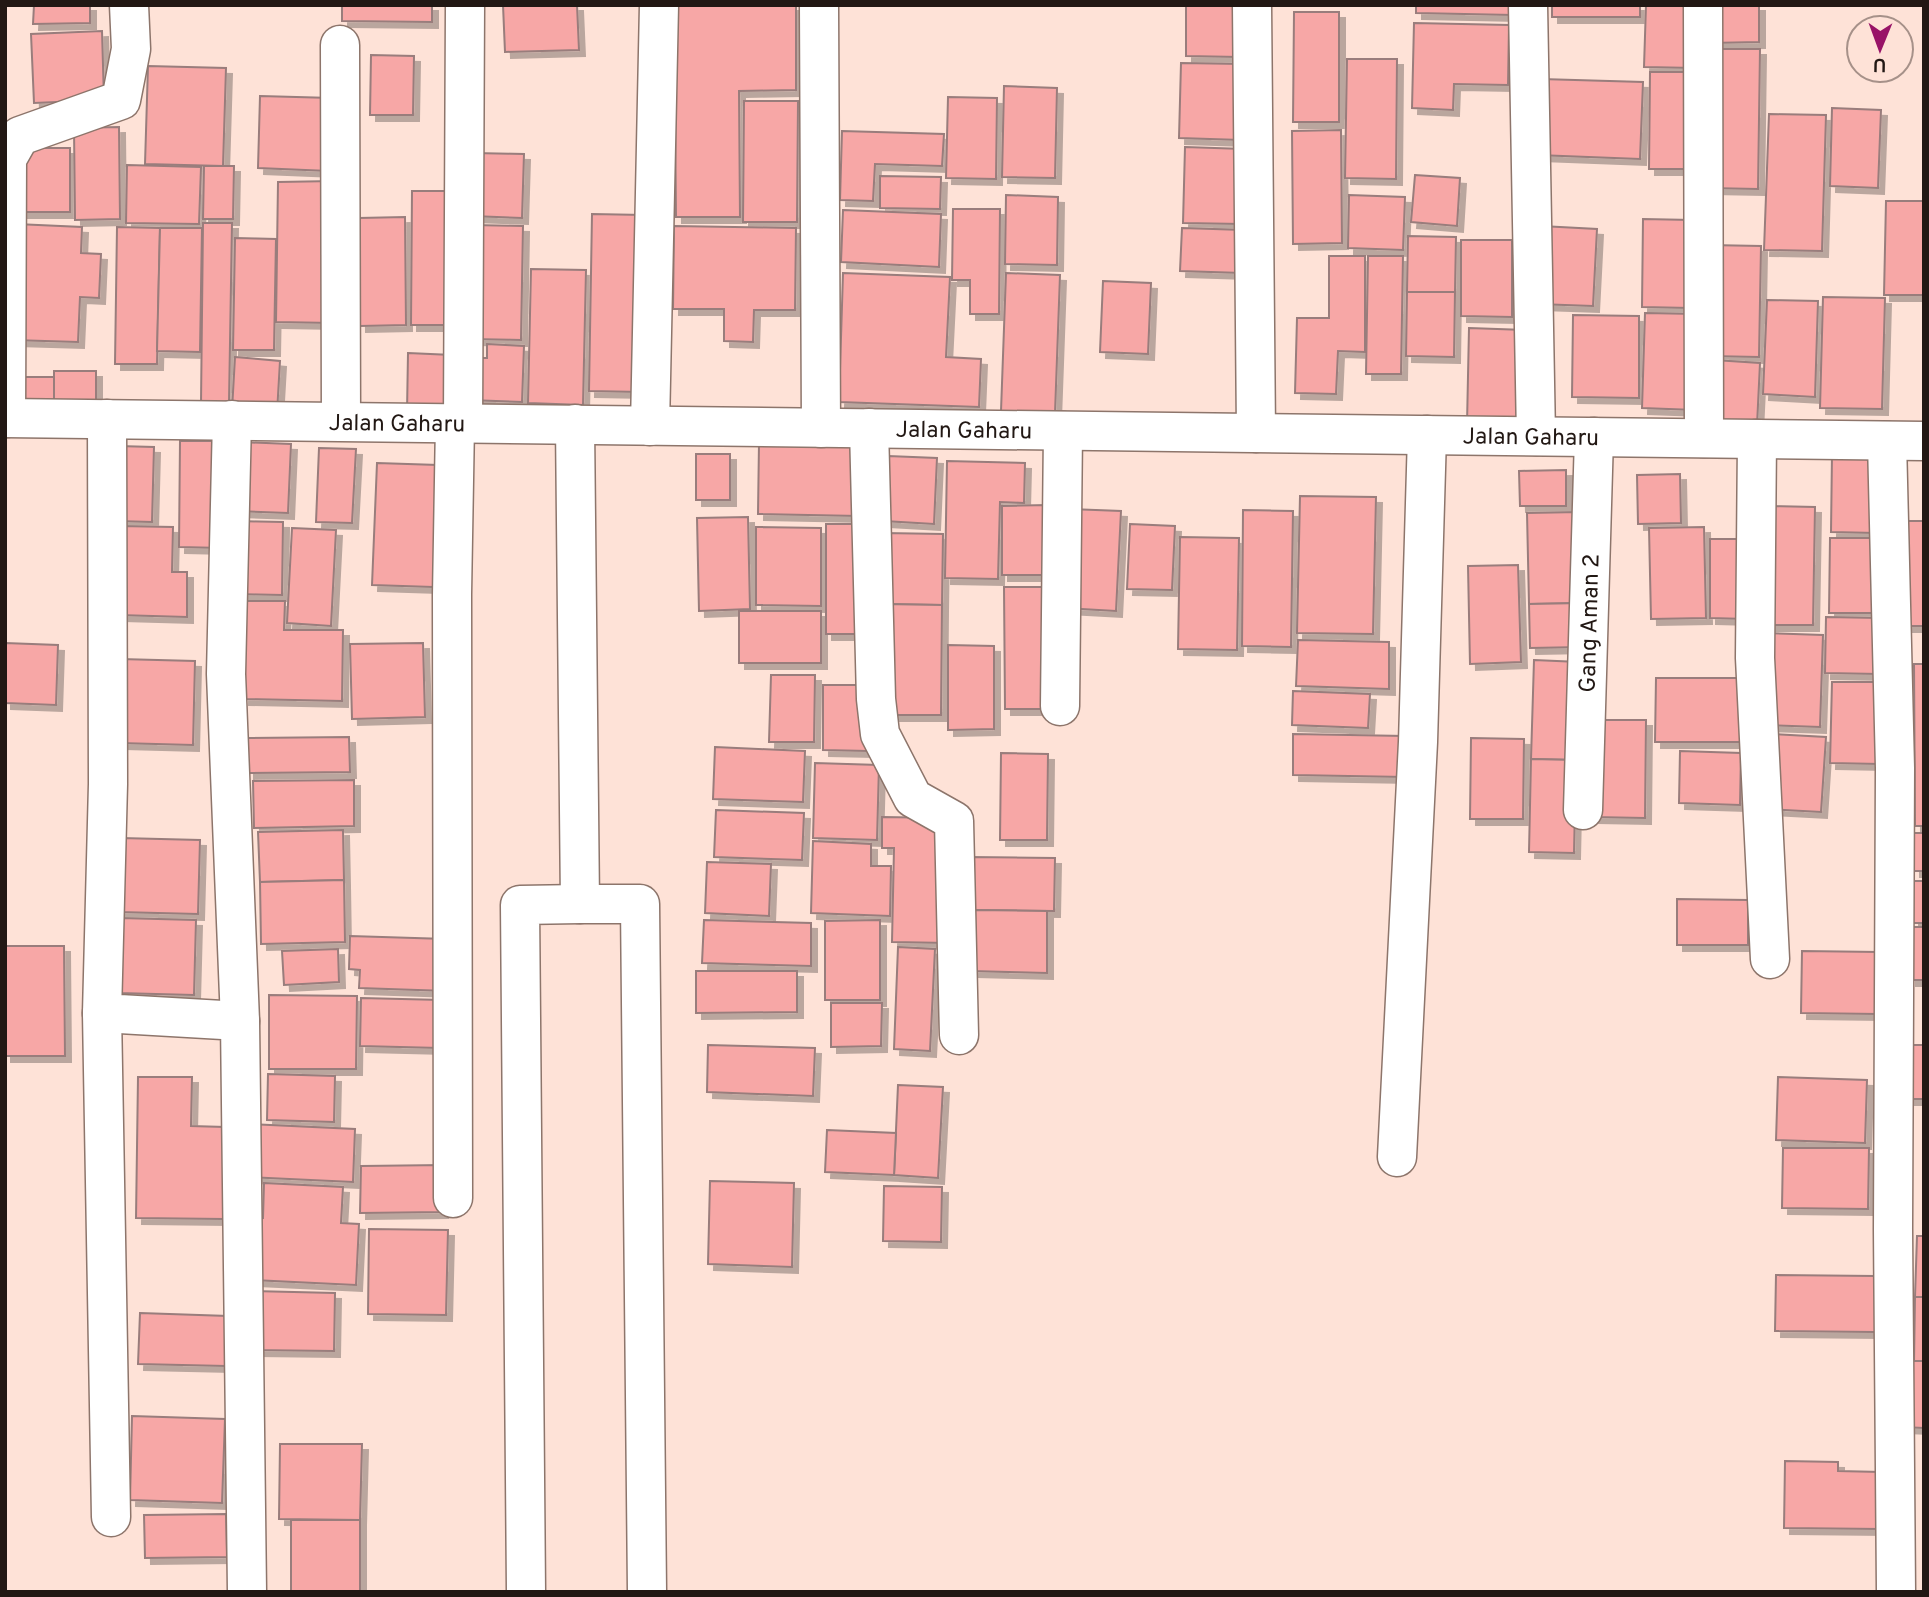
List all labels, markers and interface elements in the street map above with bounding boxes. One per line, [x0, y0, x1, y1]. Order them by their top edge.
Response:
north arrow [1845, 14, 1915, 84]
text: U [1873, 52, 1887, 76]
street label: Jalan Gaharu [328, 410, 465, 441]
street label: Jalan Gaharu [895, 417, 1032, 447]
street label: Jalan Gaharu [1462, 423, 1599, 454]
street label: Gang Aman 2 [1574, 553, 1608, 693]

